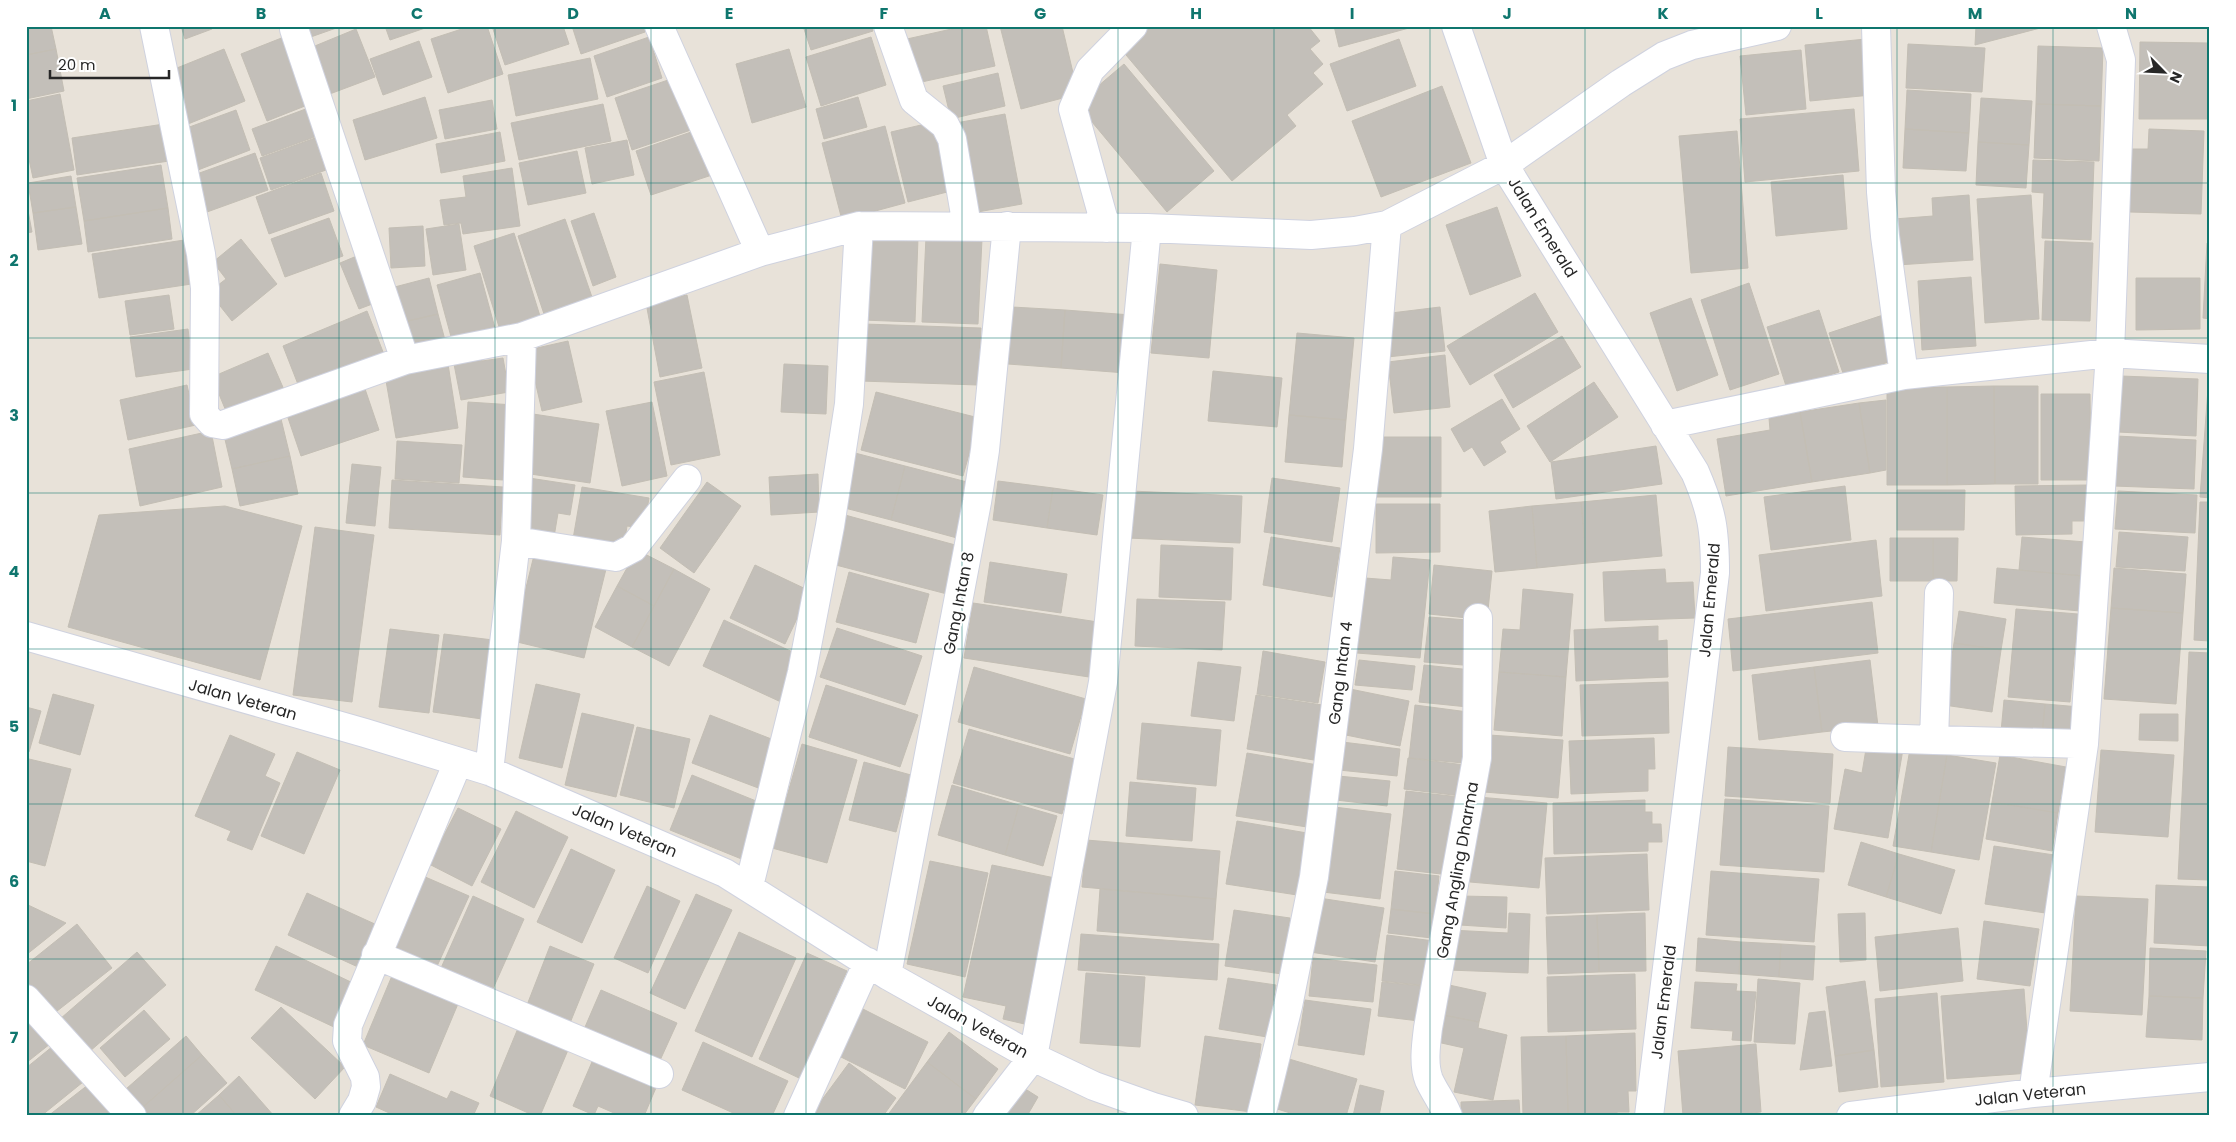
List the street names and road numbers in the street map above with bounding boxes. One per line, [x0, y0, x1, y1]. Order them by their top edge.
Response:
street label: Jalan Emerald [1502, 173, 1583, 282]
street label: Jalan Emerald [1693, 542, 1726, 658]
street label: Gang Intan 8 [937, 550, 980, 656]
street label: Gang Intan 4 [1323, 620, 1358, 726]
street label: Jalan Veteran [186, 673, 300, 726]
street label: Gang Angling Dharma [1431, 780, 1484, 960]
street label: Jalan Veteran [569, 798, 681, 863]
street label: Jalan Emerald [1645, 944, 1682, 1060]
street label: Jalan Veteran [923, 989, 1032, 1064]
street label: Jalan Veteran [1973, 1077, 2087, 1112]

